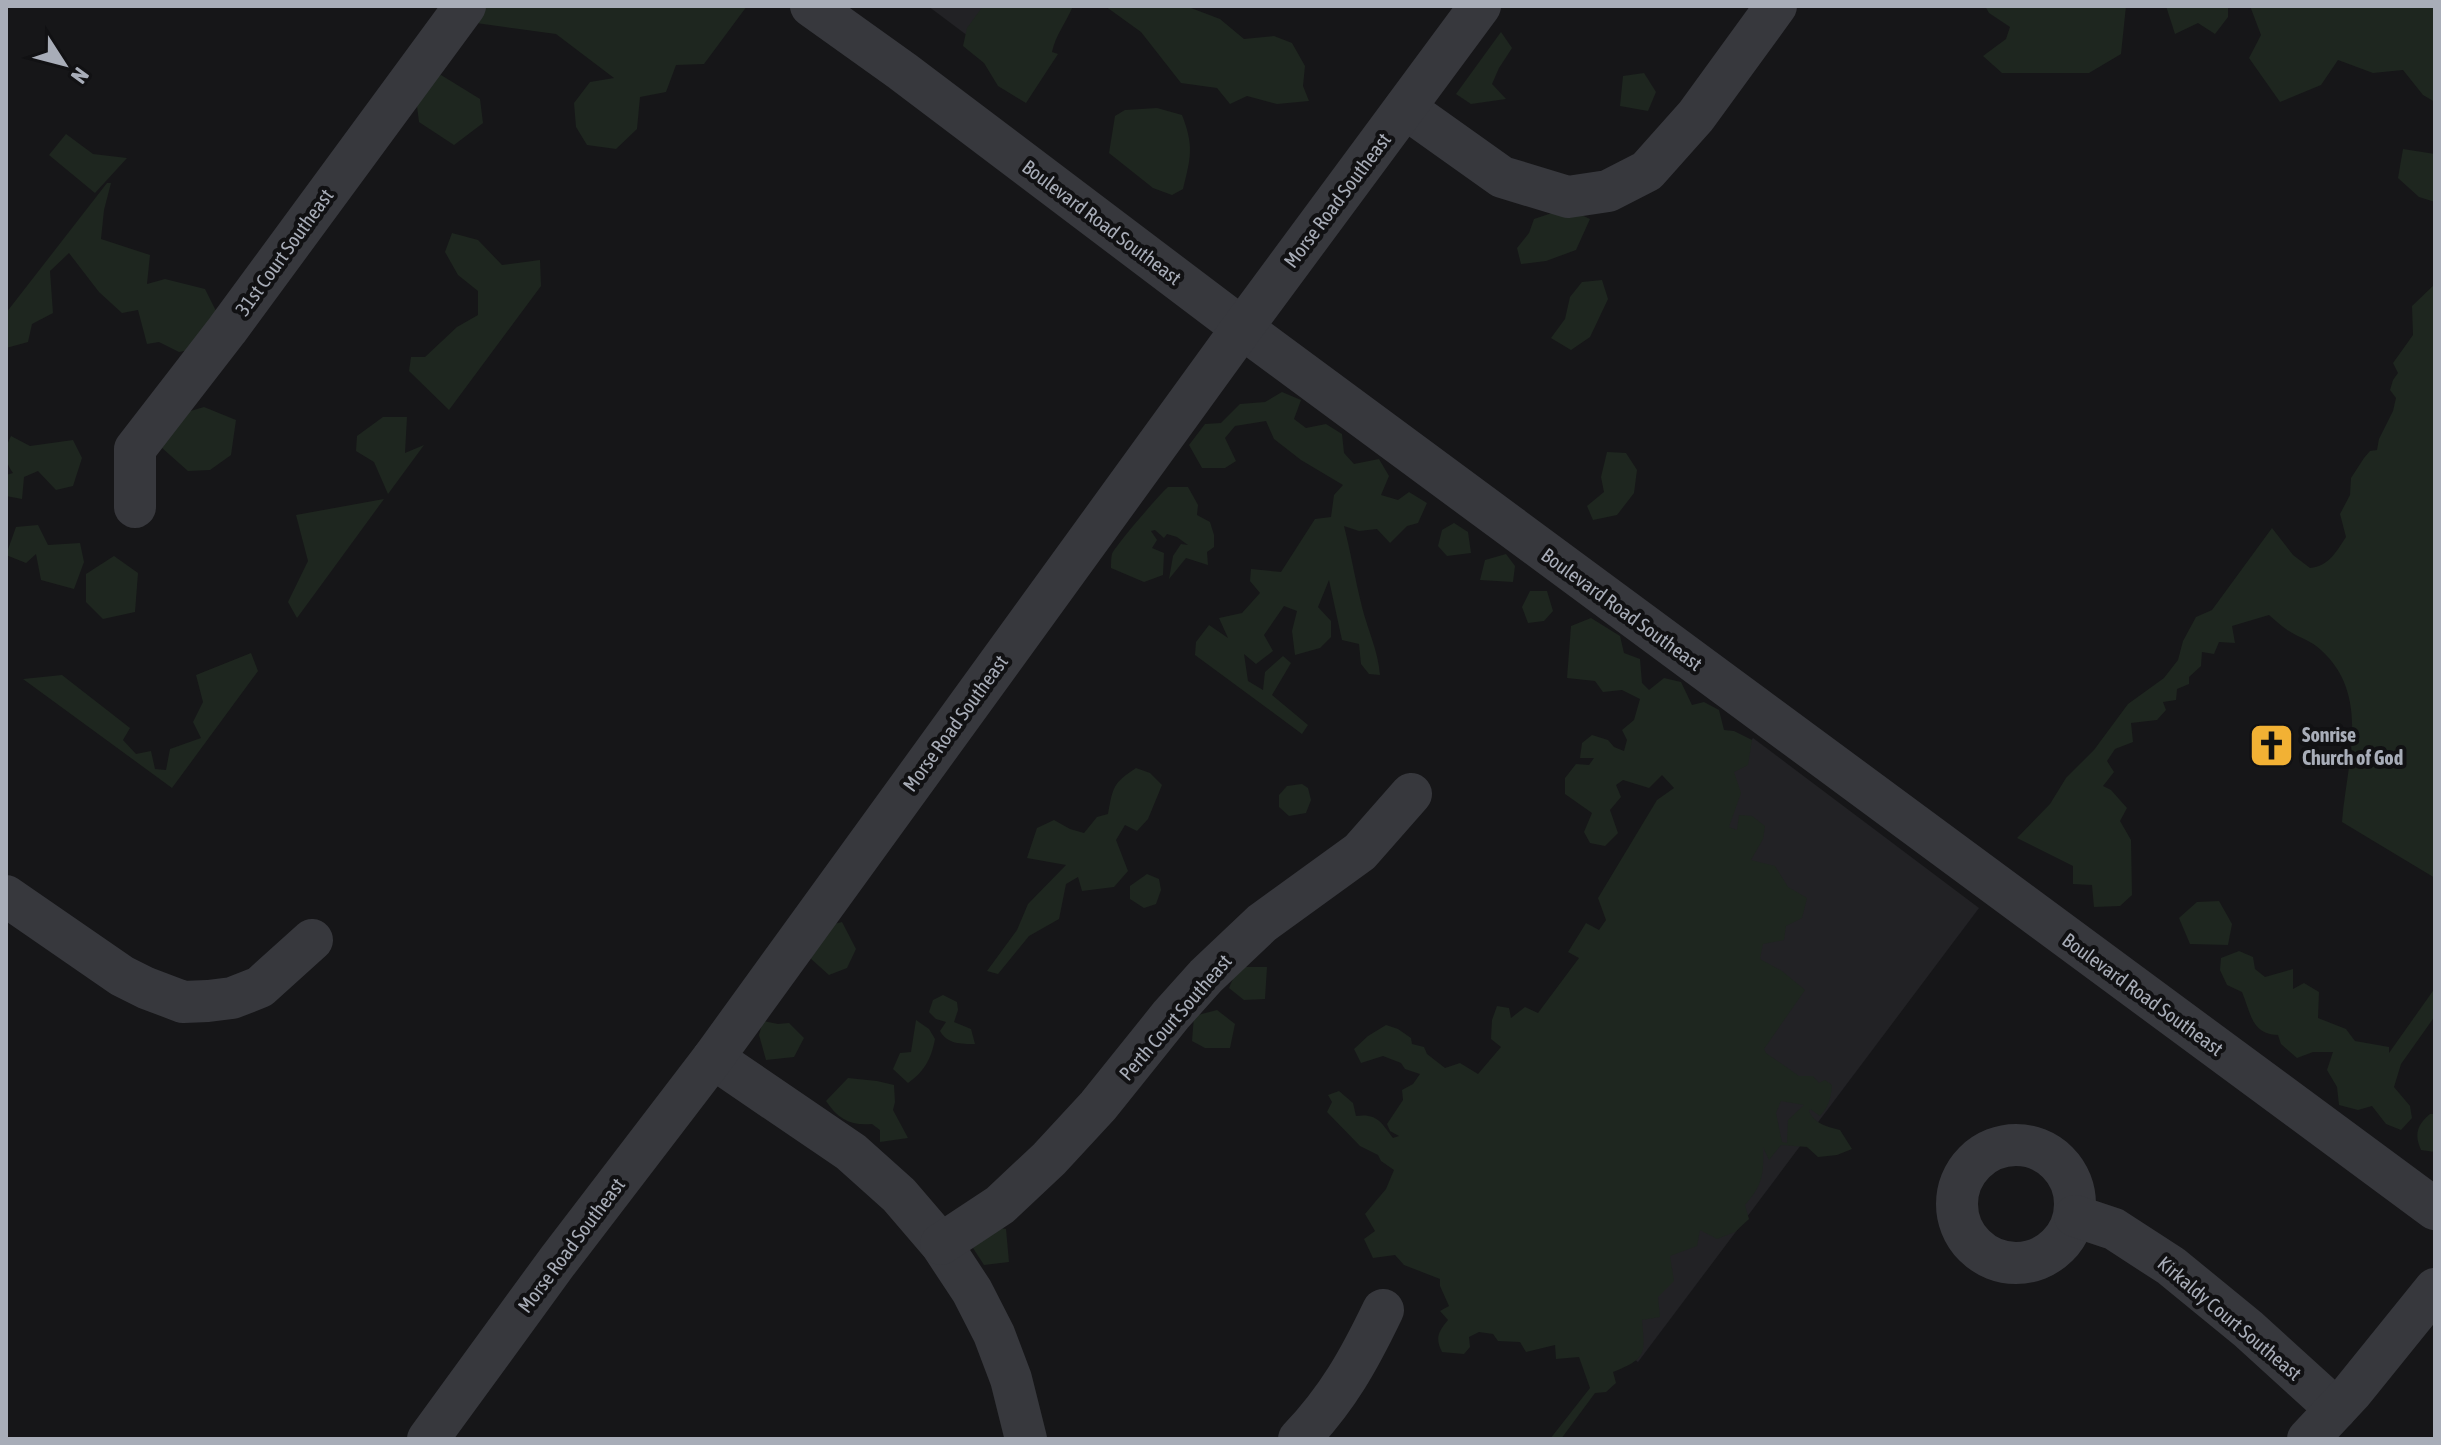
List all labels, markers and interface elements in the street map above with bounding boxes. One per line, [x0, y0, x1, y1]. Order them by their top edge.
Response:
north arrow [24, 24, 104, 104]
text: N [66, 63, 95, 89]
street label: Morse Road Southeast [1279, 128, 1395, 272]
street label: Boulevard Road Southeast [1018, 155, 1186, 289]
street label: 31st Court Southeast [230, 184, 338, 320]
street label: Boulevard Road Southeast [1537, 543, 1707, 675]
street label: Morse Road Southeast [898, 650, 1012, 796]
church icon: Sonrise Church of God [2247, 722, 2295, 770]
place label: Sonrise Church of God [2302, 723, 2403, 769]
street label: Boulevard Road Southeast [2058, 928, 2228, 1060]
street label: Perth Court Southeast [1114, 949, 1236, 1085]
street label: Morse Road Southeast [513, 1173, 629, 1317]
street label: Kirkaldy Court Southeast [2154, 1251, 2307, 1385]

